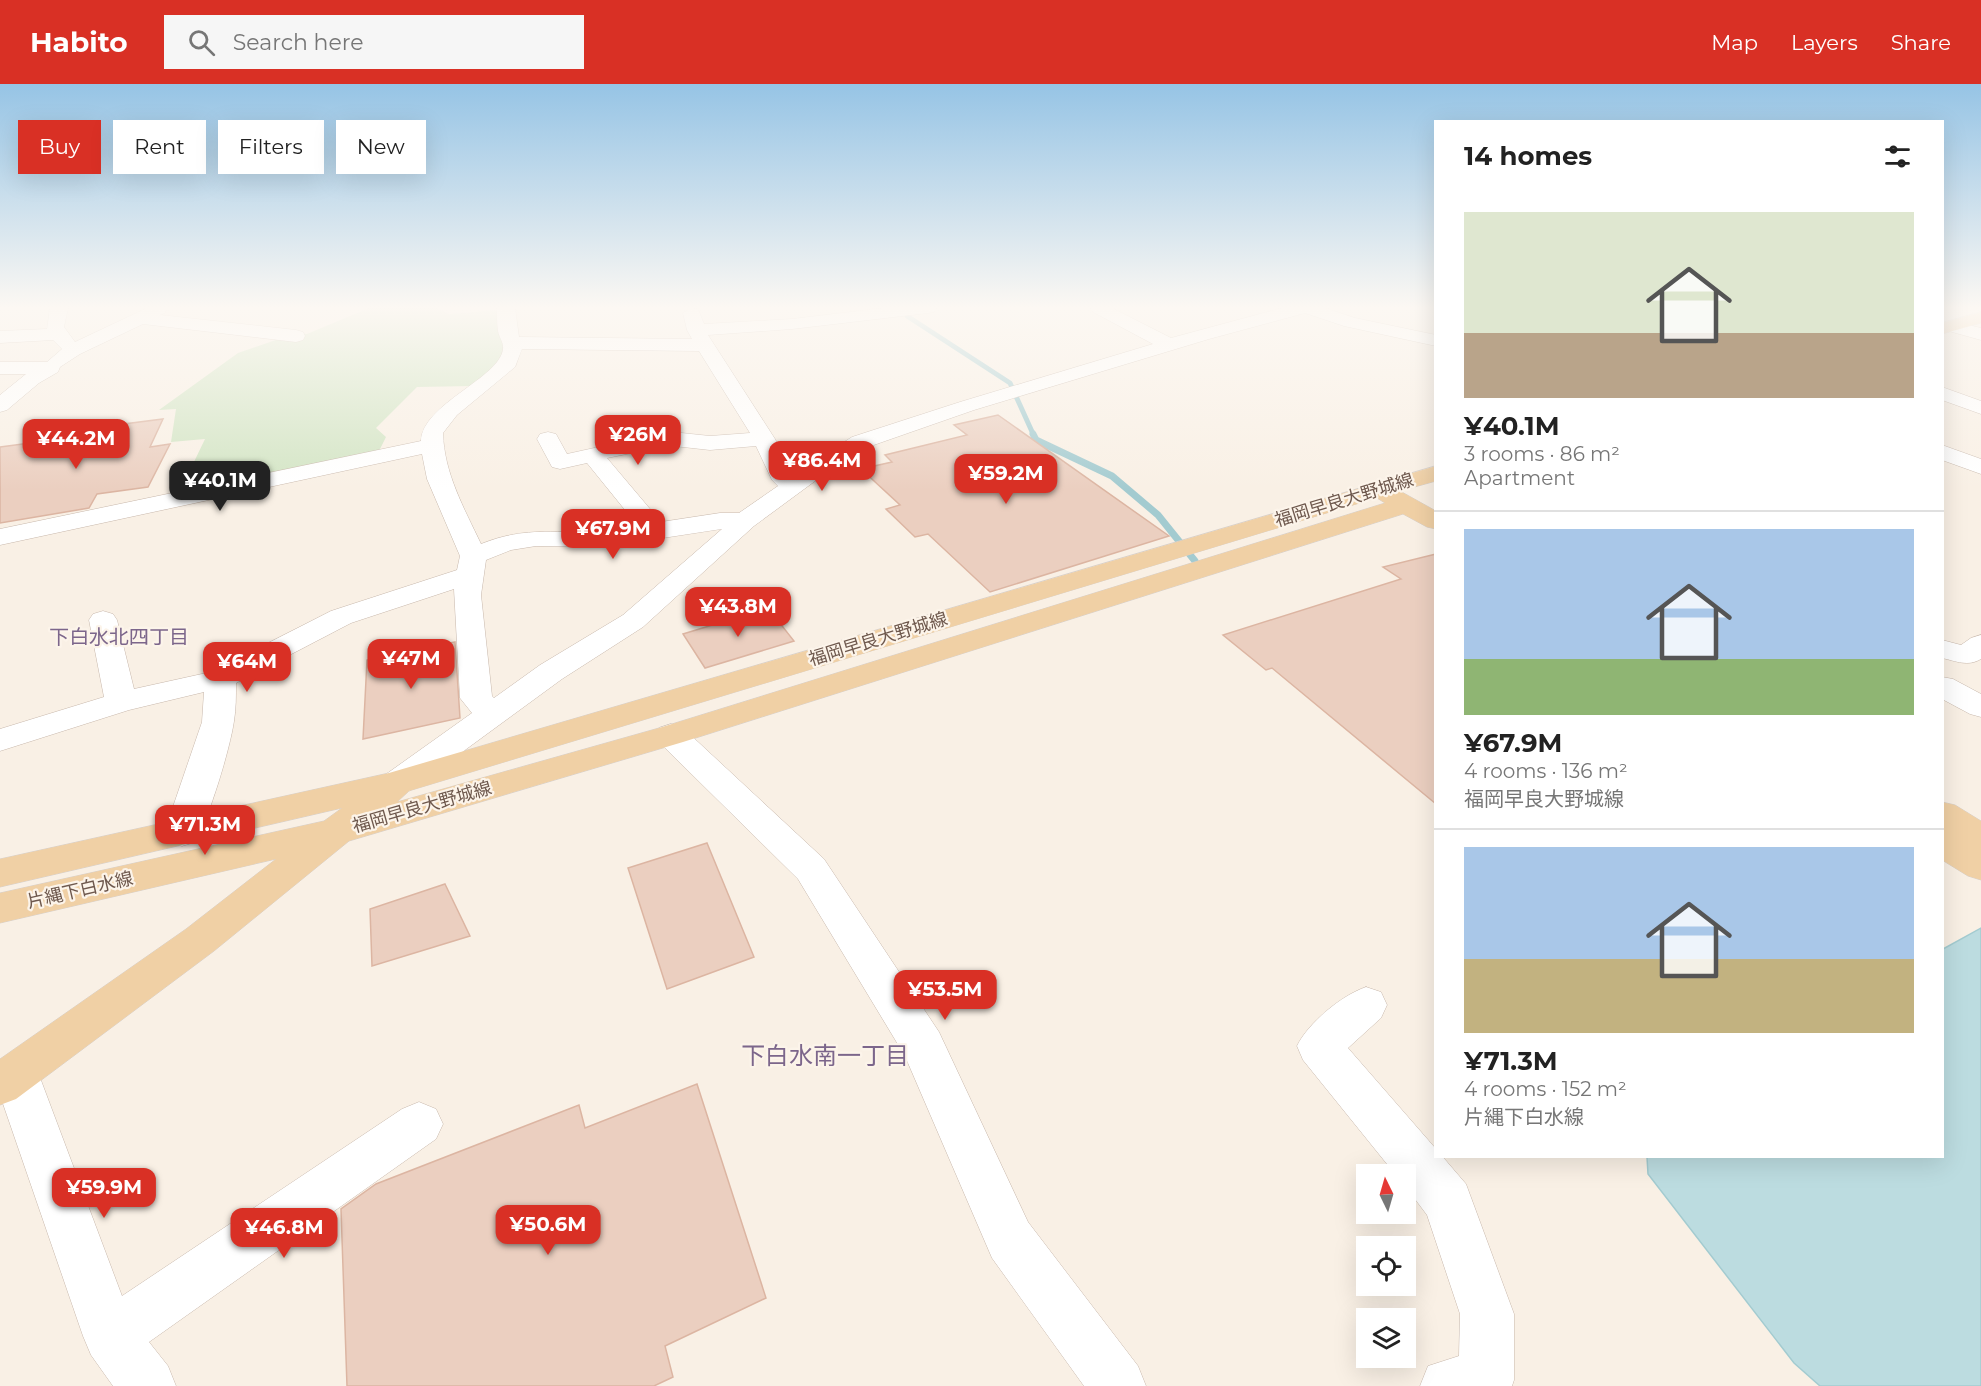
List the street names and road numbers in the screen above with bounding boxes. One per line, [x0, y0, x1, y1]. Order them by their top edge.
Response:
street label: 福岡早良大野城線 [1272, 468, 1416, 532]
street label: 福岡早良大野城線 [806, 607, 950, 671]
street label: 福岡早良大野城線 [350, 777, 494, 837]
street label: 片縄下白水線 [25, 867, 135, 913]

